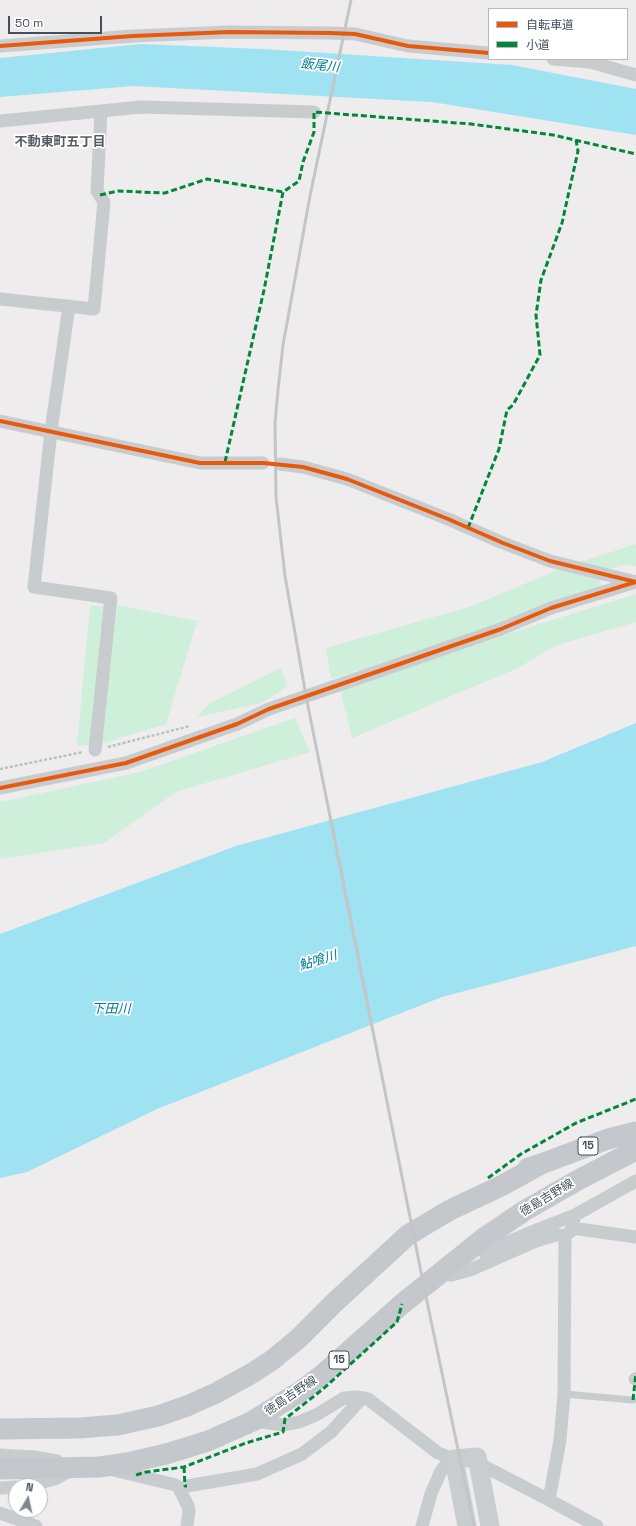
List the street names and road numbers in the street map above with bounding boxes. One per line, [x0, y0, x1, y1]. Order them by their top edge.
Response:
road number: 15 [578, 1137, 598, 1155]
street label: 徳島吉野線 [518, 1176, 576, 1220]
road number: 15 [329, 1351, 349, 1369]
street label: 徳島吉野線 [262, 1373, 320, 1419]

